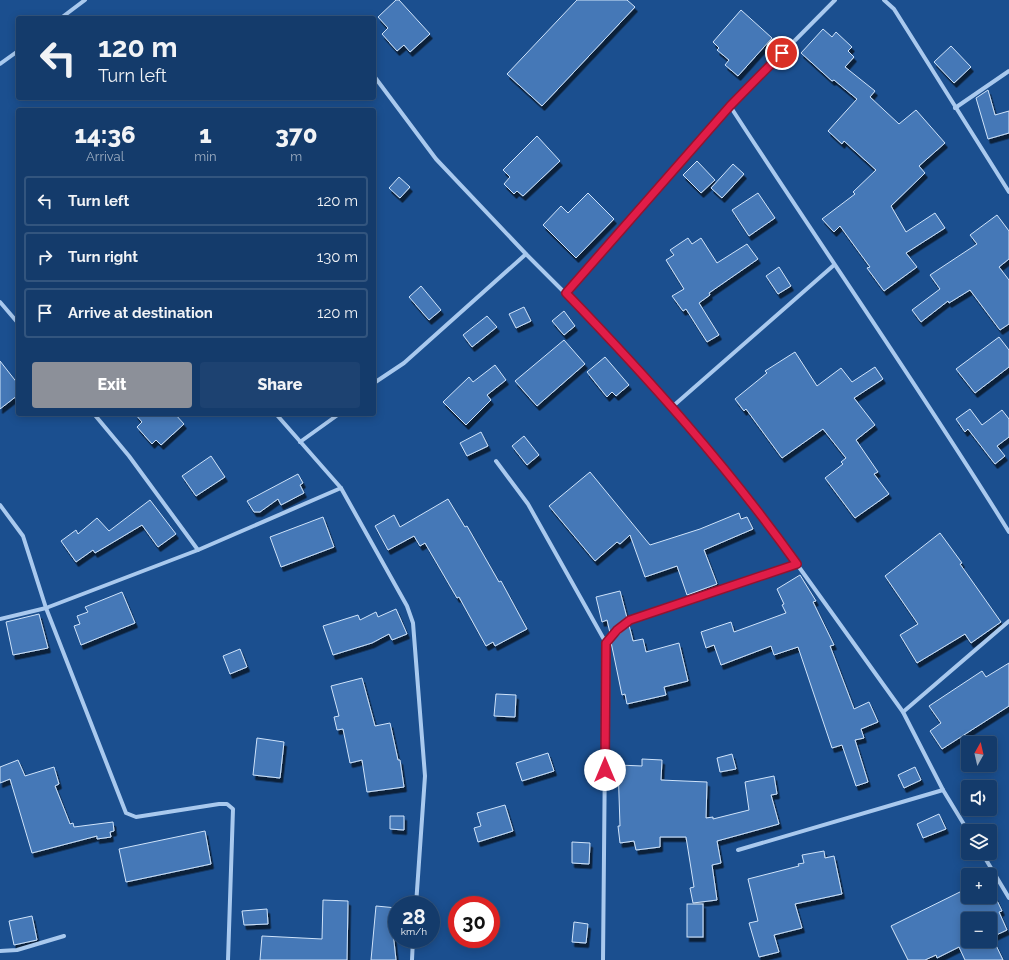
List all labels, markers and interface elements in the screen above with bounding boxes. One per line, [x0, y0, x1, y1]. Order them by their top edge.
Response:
text: 120 m [98, 31, 178, 64]
icon: left [32, 32, 84, 84]
pin [765, 36, 799, 70]
icon: arrive [771, 42, 793, 64]
text: Turn left [98, 65, 167, 86]
text: 14:36 [75, 120, 136, 149]
text: 1 [199, 120, 212, 149]
text: 370 [275, 120, 317, 149]
text: Arrival [86, 149, 124, 164]
text: min [194, 149, 217, 164]
text: m [290, 149, 302, 164]
icon: left [34, 190, 56, 212]
text: Turn left [68, 192, 129, 210]
text: 120 m [317, 192, 358, 210]
icon: right [34, 246, 56, 268]
text: Turn right [68, 248, 138, 266]
text: 130 m [317, 248, 358, 266]
icon: arrive [34, 302, 56, 324]
text: Arrive at destination [68, 304, 213, 322]
text: 120 m [317, 304, 358, 322]
button: Exit [32, 362, 192, 408]
button: Share [200, 362, 360, 408]
north arrow [961, 736, 997, 772]
map controls [961, 736, 997, 948]
position arrow [584, 749, 626, 791]
button: sound [961, 780, 997, 816]
button: layers [961, 824, 997, 860]
button: + [961, 868, 997, 904]
speed limit sign: 30 [448, 896, 500, 948]
text: 28 [402, 905, 426, 929]
button: − [961, 912, 997, 948]
text: km/h [401, 926, 427, 937]

